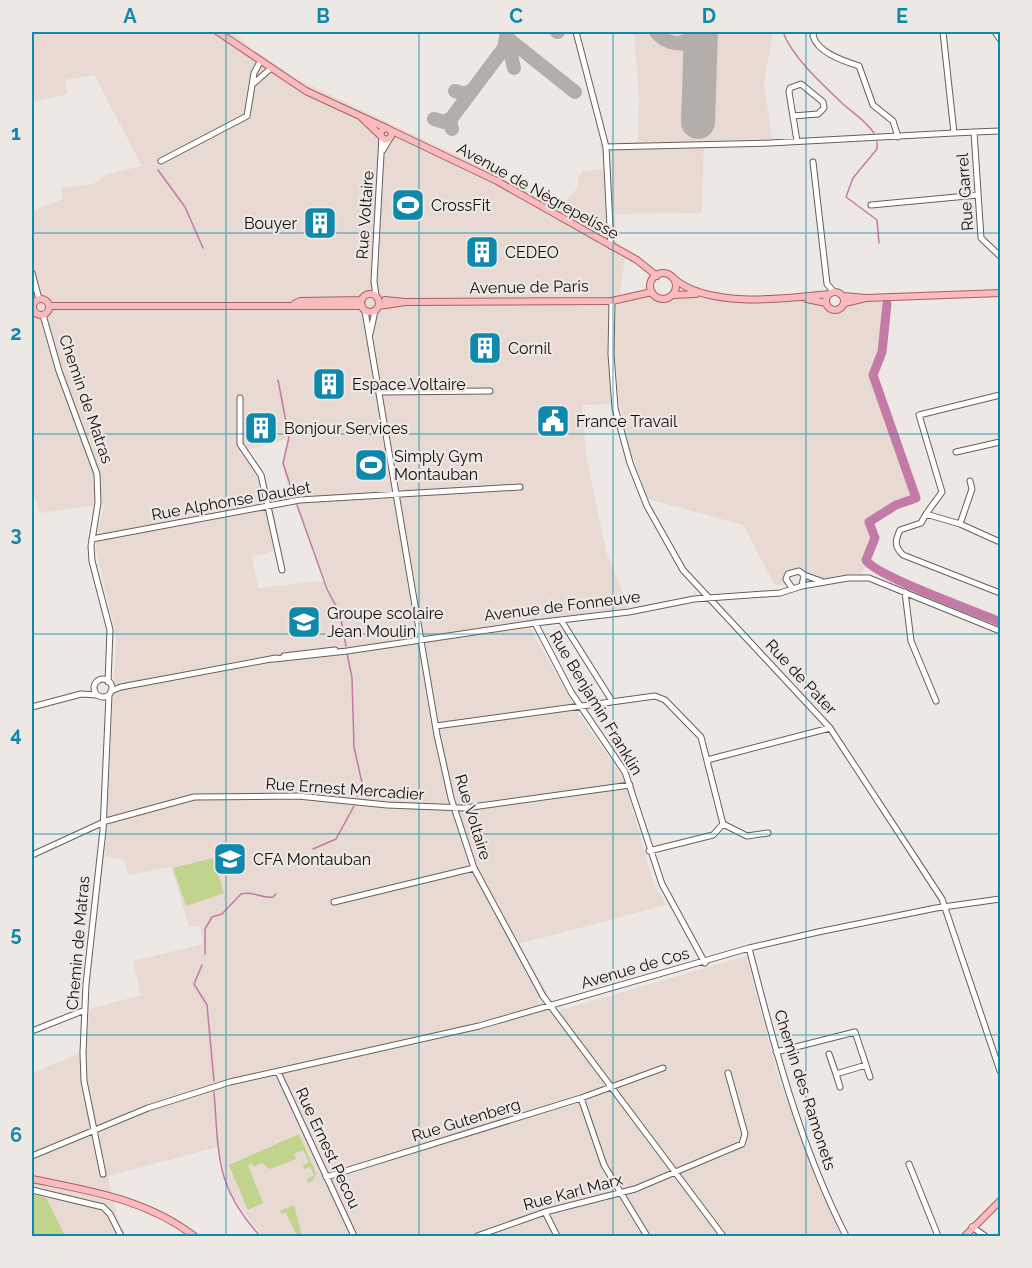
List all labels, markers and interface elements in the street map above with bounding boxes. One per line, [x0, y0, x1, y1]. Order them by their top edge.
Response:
text: A [123, 4, 137, 28]
text: B [316, 4, 330, 28]
text: C [509, 4, 523, 28]
text: D [702, 4, 716, 28]
text: E [896, 4, 908, 28]
text: 1 [11, 121, 21, 145]
street label: Avenue de Nègrepelisse [454, 139, 622, 243]
street label: Rue Garrel [953, 152, 977, 232]
street label: Rue Voltaire [352, 170, 378, 260]
sports icon: CrossFit [390, 187, 426, 223]
place label: CrossFit [431, 196, 491, 215]
building icon: Bouyer [302, 205, 338, 241]
place label: Bouyer [244, 214, 297, 233]
building icon: CEDEO [464, 234, 500, 270]
place label: CEDEO [505, 243, 559, 262]
street label: Avenue de Paris [469, 276, 589, 298]
text: 2 [10, 321, 22, 345]
building icon: Cornil [467, 330, 503, 366]
street label: Chemin de Matras [55, 332, 117, 466]
place label: Cornil [508, 339, 552, 358]
building icon: Espace Voltaire [311, 366, 347, 402]
place label: Espace Voltaire [352, 375, 466, 394]
public building icon: France Travail [535, 403, 571, 439]
building icon: Bonjour Services [243, 410, 279, 446]
place label: France Travail [576, 412, 678, 431]
place label: Bonjour Services [284, 419, 408, 438]
sports icon: Simply Gym Montauban [353, 447, 389, 483]
place label: Simply Gym Montauban [394, 447, 483, 484]
street label: Rue Alphonse Daudet [150, 478, 313, 524]
text: 3 [10, 522, 22, 546]
street label: Avenue de Fonneuve [483, 587, 641, 625]
school or university icon: Groupe scolaire Jean Moulin [286, 604, 322, 640]
place label: Groupe scolaire Jean Moulin [327, 604, 443, 641]
street label: Rue Benjamin Franklin [545, 628, 647, 778]
street label: Rue de Pater [761, 636, 841, 719]
text: 4 [10, 722, 22, 746]
street label: Rue Voltaire [451, 772, 495, 862]
street label: Rue Ernest Mercadier [265, 774, 425, 804]
school or university icon: CFA Montauban [212, 841, 248, 877]
place label: CFA Montauban [253, 850, 371, 869]
street label: Chemin de Matras [63, 875, 93, 1011]
text: 5 [10, 922, 22, 946]
street label: Avenue de Cos [579, 943, 692, 993]
street label: Chemin des Ramonets [770, 1007, 840, 1173]
street label: Rue Ernest Pecou [292, 1084, 364, 1212]
street label: Rue Gutenberg [409, 1094, 523, 1146]
text: 6 [10, 1123, 22, 1147]
street label: Rue Karl Marx [521, 1170, 625, 1214]

